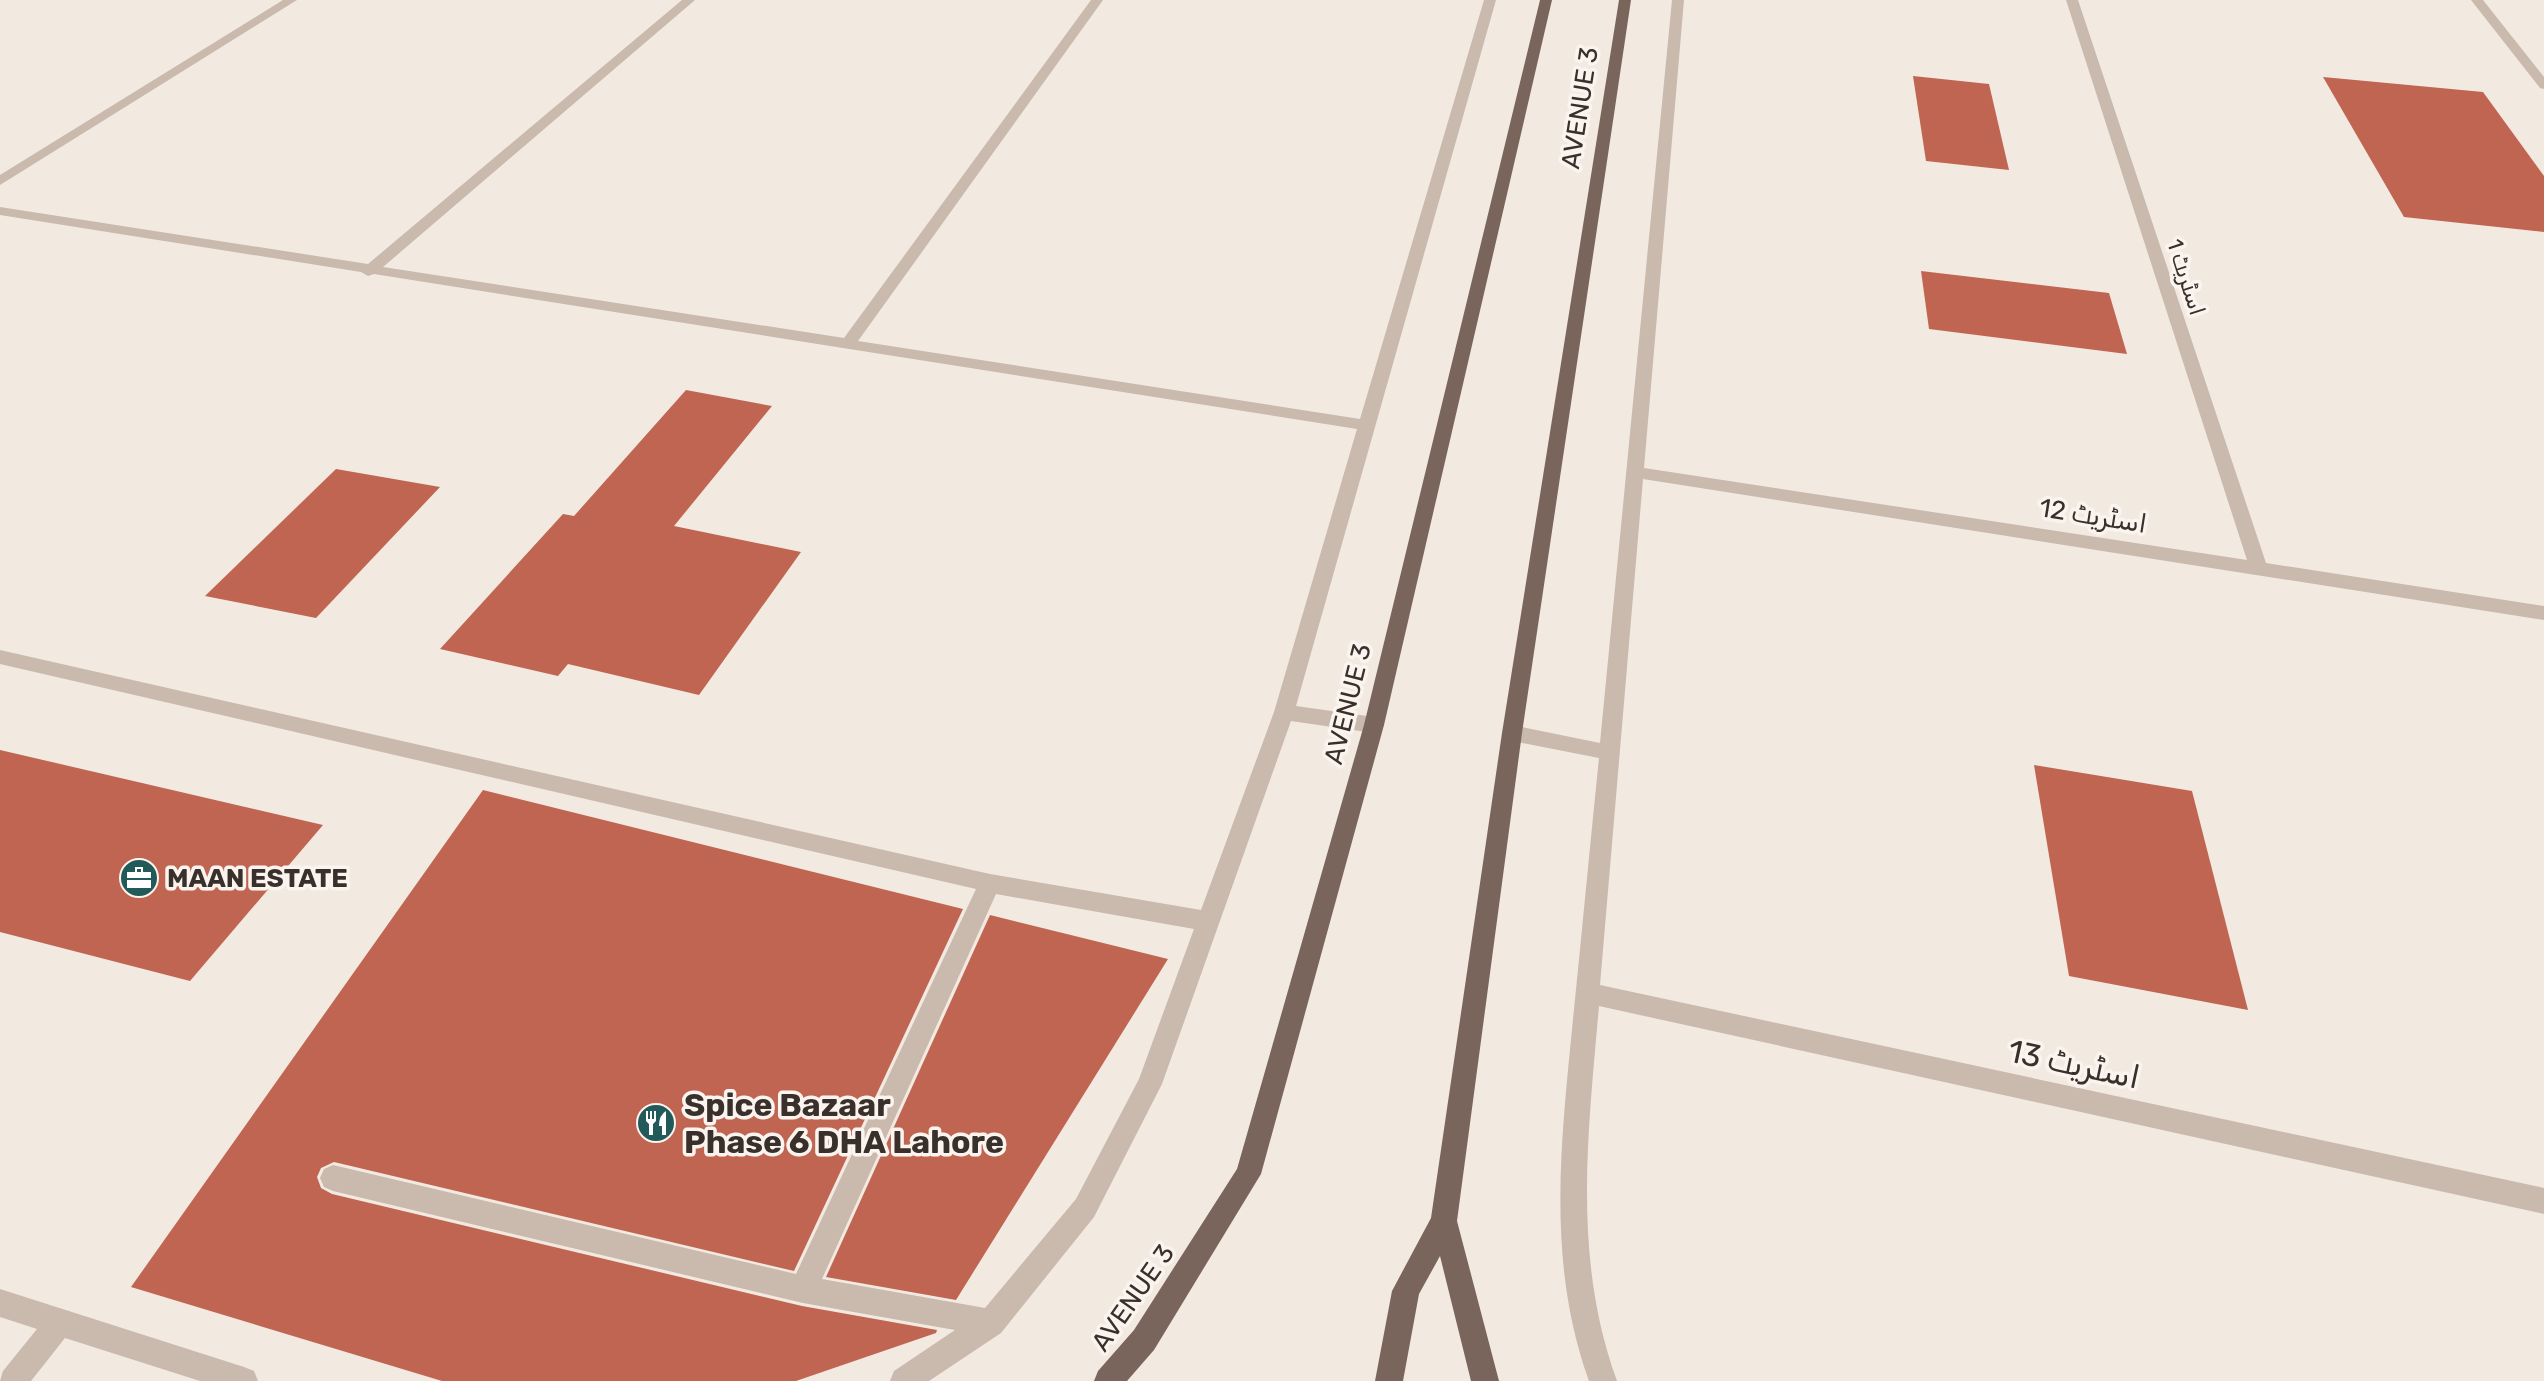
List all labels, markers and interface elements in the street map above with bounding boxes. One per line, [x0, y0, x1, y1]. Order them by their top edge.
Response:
street label: AVENUE 3 [1555, 45, 1605, 171]
street label: اسٹریٹ 1 [2161, 235, 2211, 319]
street label: اسٹریٹ 12 [2037, 492, 2149, 540]
street label: AVENUE 3 [1318, 641, 1378, 767]
office icon: MAAN ESTATE [118, 857, 160, 899]
place label: MAAN ESTATE [167, 863, 348, 894]
street label: اسٹریٹ 13 [2005, 1032, 2143, 1096]
place label: Spice Bazaar Phase 6 DHA Lahore [684, 1086, 1004, 1161]
restaurant icon: Spice Bazaar Phase 6 DHA Lahore [635, 1102, 677, 1144]
street label: AVENUE 3 [1085, 1239, 1181, 1357]

